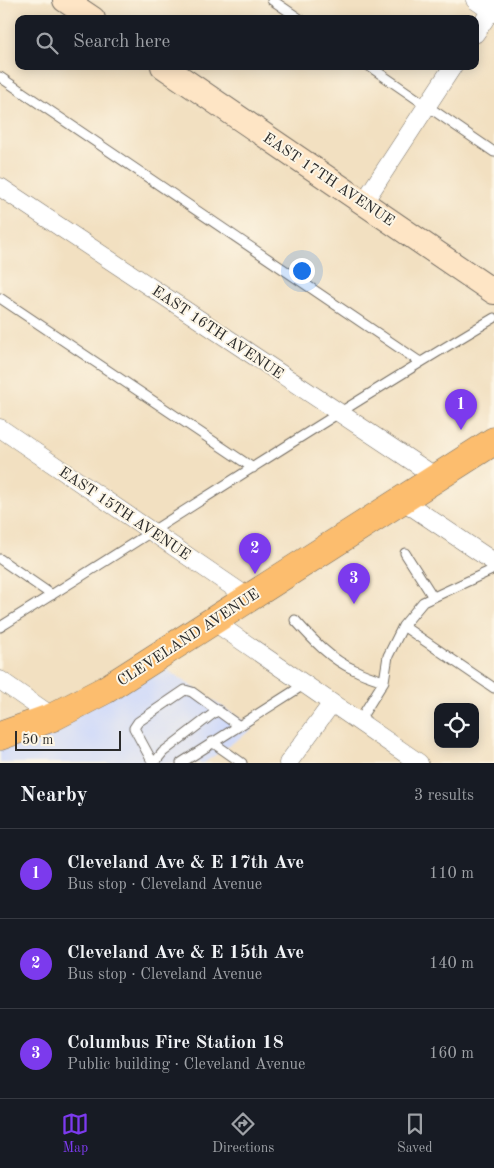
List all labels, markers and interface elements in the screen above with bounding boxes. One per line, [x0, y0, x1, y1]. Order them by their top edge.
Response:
search box [15, 15, 479, 70]
icon: search [33, 29, 61, 57]
text: Search here [73, 33, 170, 52]
street label: EAST 17TH AVENUE [260, 131, 396, 230]
your location [289, 258, 315, 284]
street label: EAST 16TH AVENUE [149, 284, 285, 383]
pin: 1 [445, 389, 477, 430]
street label: EAST 15TH AVENUE [56, 465, 192, 564]
pin: 2 [239, 533, 271, 574]
pin: 3 [338, 563, 370, 604]
street label: CLEVELAND AVENUE [115, 587, 262, 690]
map controls [434, 703, 479, 748]
button: locate [434, 703, 479, 748]
scale bar [15, 728, 121, 751]
text: 50 m [22, 733, 53, 747]
text: Nearby [20, 785, 88, 806]
text: 3 results [414, 788, 474, 804]
text: Cleveland Ave & E 17th Ave [67, 854, 304, 873]
text: 1 [31, 866, 41, 882]
text: 110 m [429, 866, 474, 882]
text: Bus stop · Cleveland Avenue [67, 877, 262, 893]
text: Cleveland Ave & E 15th Ave [67, 944, 304, 963]
text: 2 [31, 956, 41, 972]
text: 140 m [429, 956, 474, 972]
text: Bus stop · Cleveland Avenue [67, 967, 262, 983]
text: Columbus Fire Station 18 [67, 1034, 284, 1053]
text: 3 [31, 1046, 41, 1062]
text: 160 m [429, 1046, 474, 1062]
text: Public building · Cleveland Avenue [67, 1057, 305, 1073]
tab: Map [61, 1110, 89, 1157]
tab: Directions [212, 1110, 274, 1157]
tab: Saved [397, 1110, 433, 1157]

